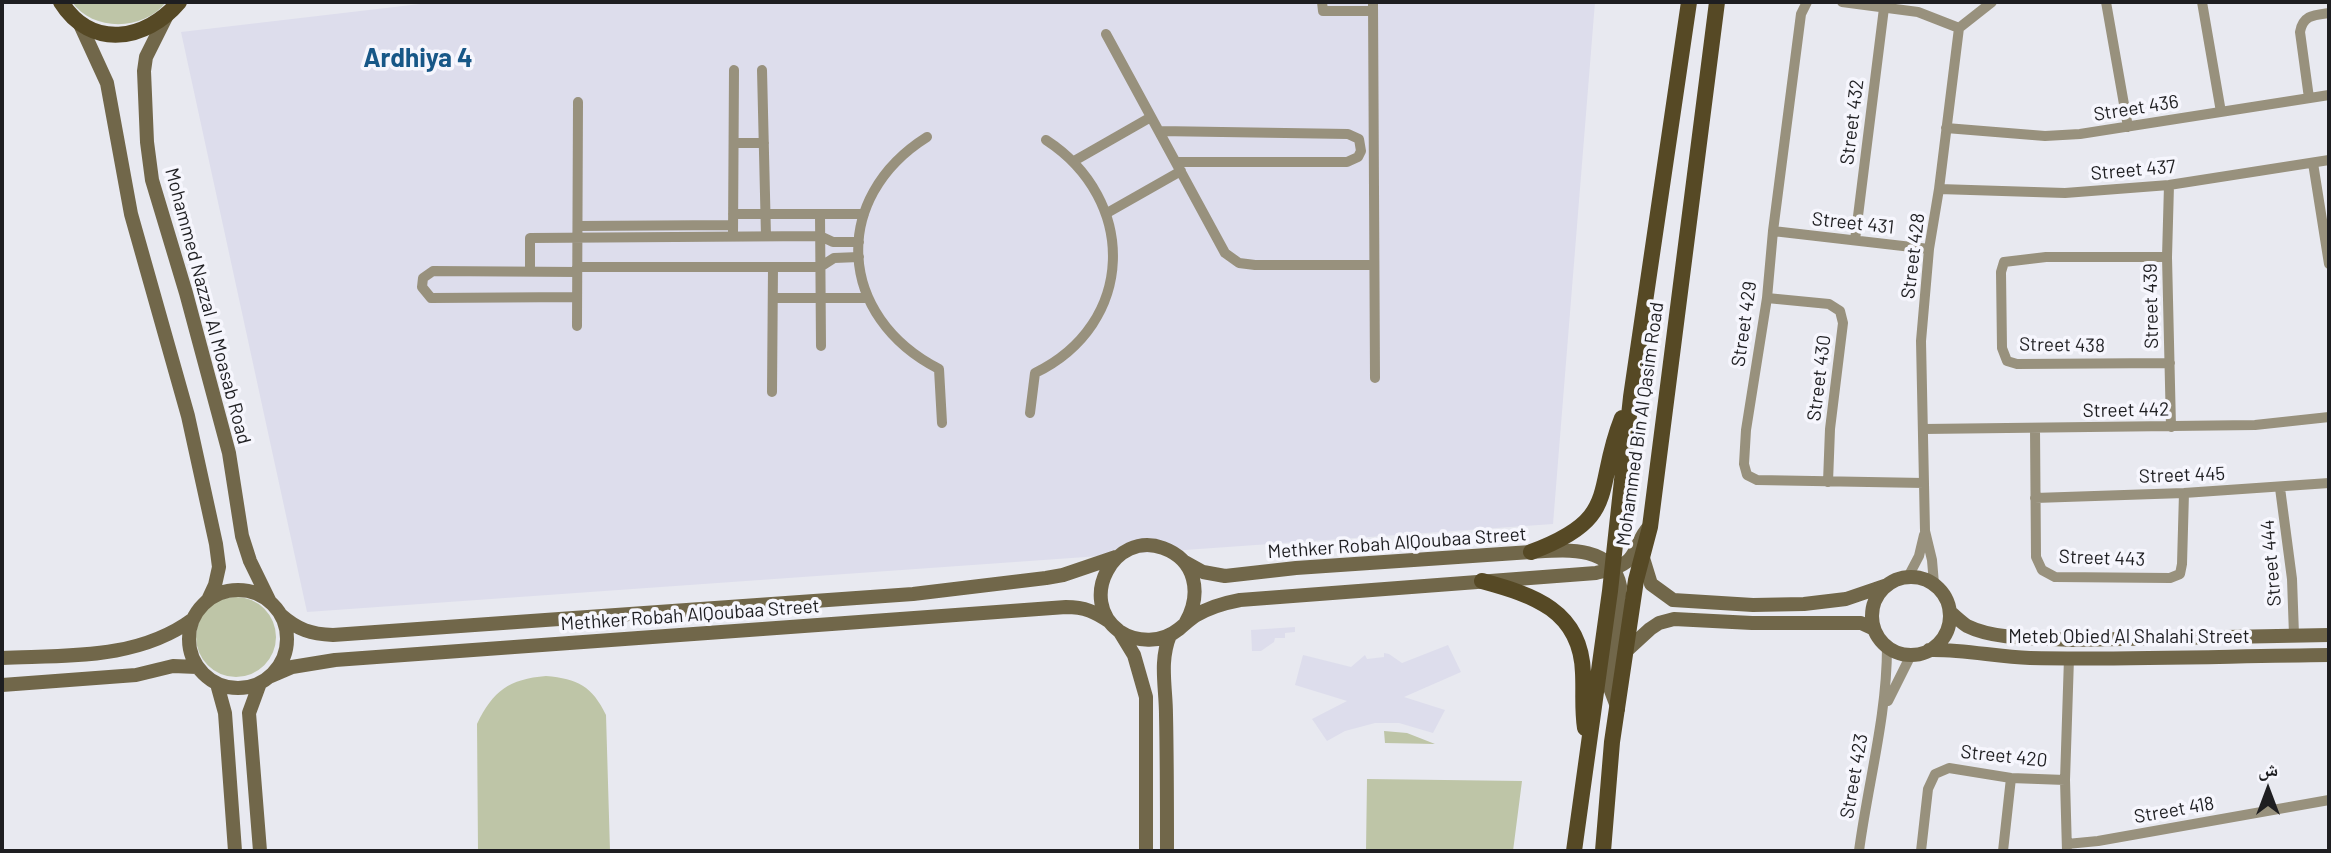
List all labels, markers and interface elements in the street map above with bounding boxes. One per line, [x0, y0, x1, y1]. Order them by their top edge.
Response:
district label: Ardhiya 4 [363, 42, 473, 74]
street label: Street 432 [1835, 78, 1869, 166]
street label: Street 436 [2092, 90, 2180, 126]
street label: Street 437 [2090, 155, 2176, 185]
street label: Mohammed Nazzal Al Moasab Road [160, 165, 256, 447]
street label: Street 431 [1811, 207, 1895, 239]
street label: Street 428 [1896, 212, 1930, 300]
street label: Street 439 [2139, 263, 2163, 349]
street label: Street 429 [1727, 280, 1761, 368]
street label: Mohammed Bin Al Qasim Road [1612, 301, 1668, 547]
street label: Street 438 [2019, 333, 2105, 357]
street label: Street 430 [1802, 334, 1836, 422]
street label: Street 442 [2082, 398, 2170, 422]
street label: Street 445 [2138, 462, 2226, 488]
street label: Street 444 [2256, 519, 2286, 607]
street label: Methker Robah AlQoubaa Street [1267, 523, 1527, 563]
street label: Street 443 [2058, 545, 2146, 571]
street label: Methker Robah AlQoubaa Street [560, 595, 820, 635]
street label: Meteb Obied Al Shalahi Street [2008, 626, 2250, 648]
street label: Street 423 [1835, 732, 1873, 820]
street label: Street 420 [1960, 740, 2048, 772]
north arrow [2233, 755, 2303, 825]
text: ش [2258, 757, 2278, 780]
street label: Street 418 [2132, 792, 2216, 828]

